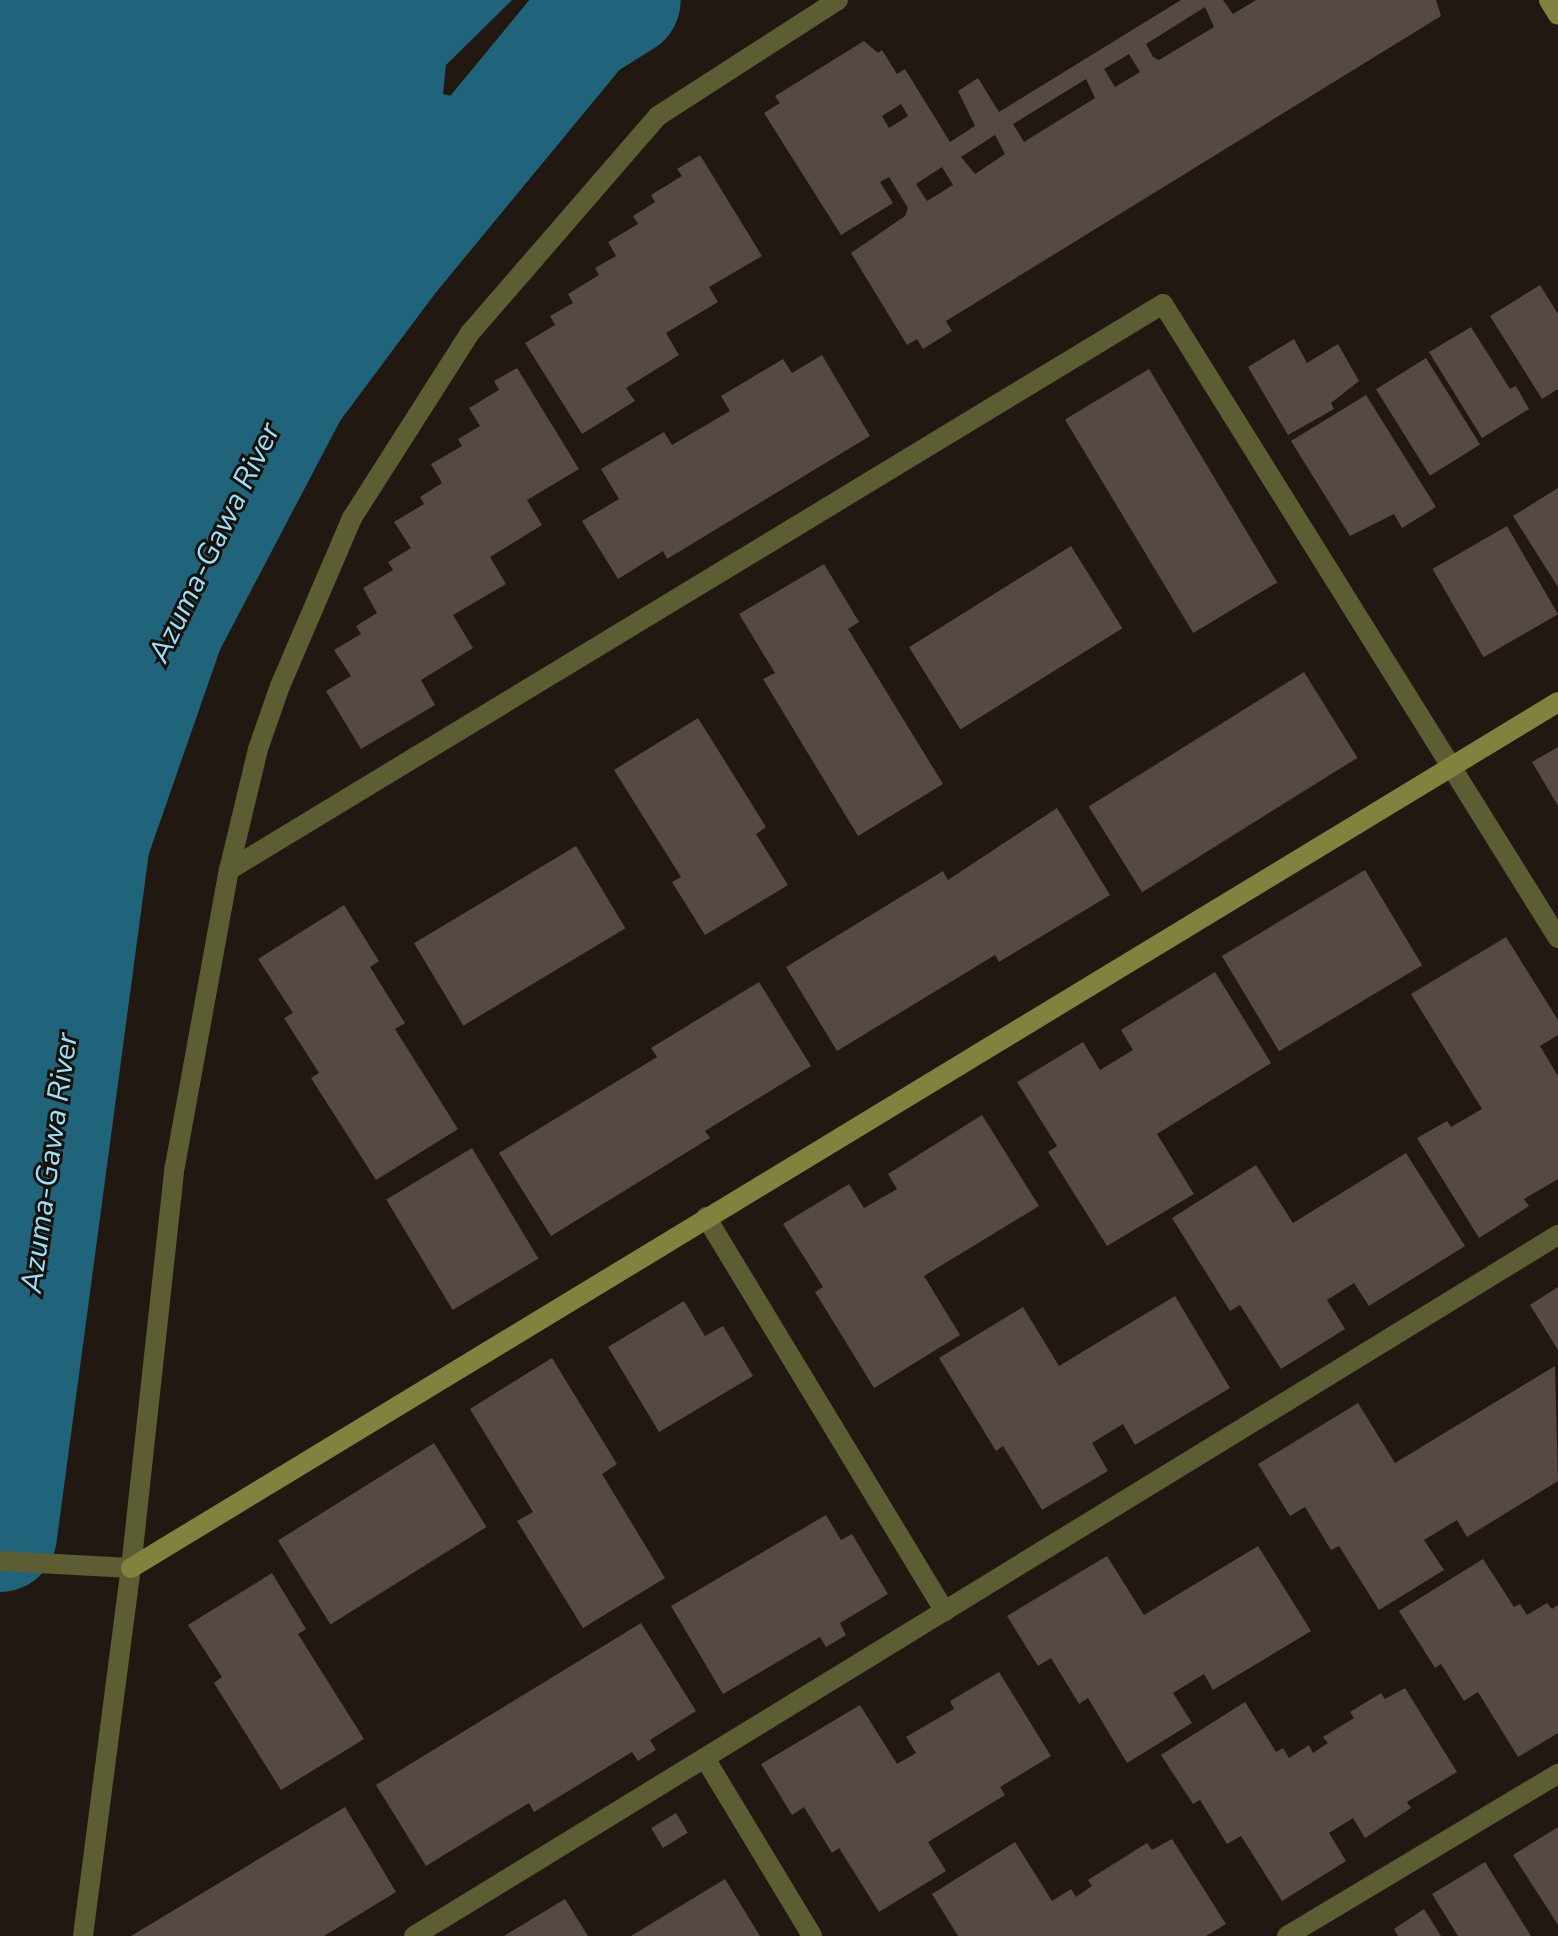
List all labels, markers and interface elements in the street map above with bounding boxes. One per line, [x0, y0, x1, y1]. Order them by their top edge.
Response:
water label: Azuma-Gawa River [141, 417, 289, 669]
water label: Azuma-Gawa River [14, 1031, 86, 1295]

